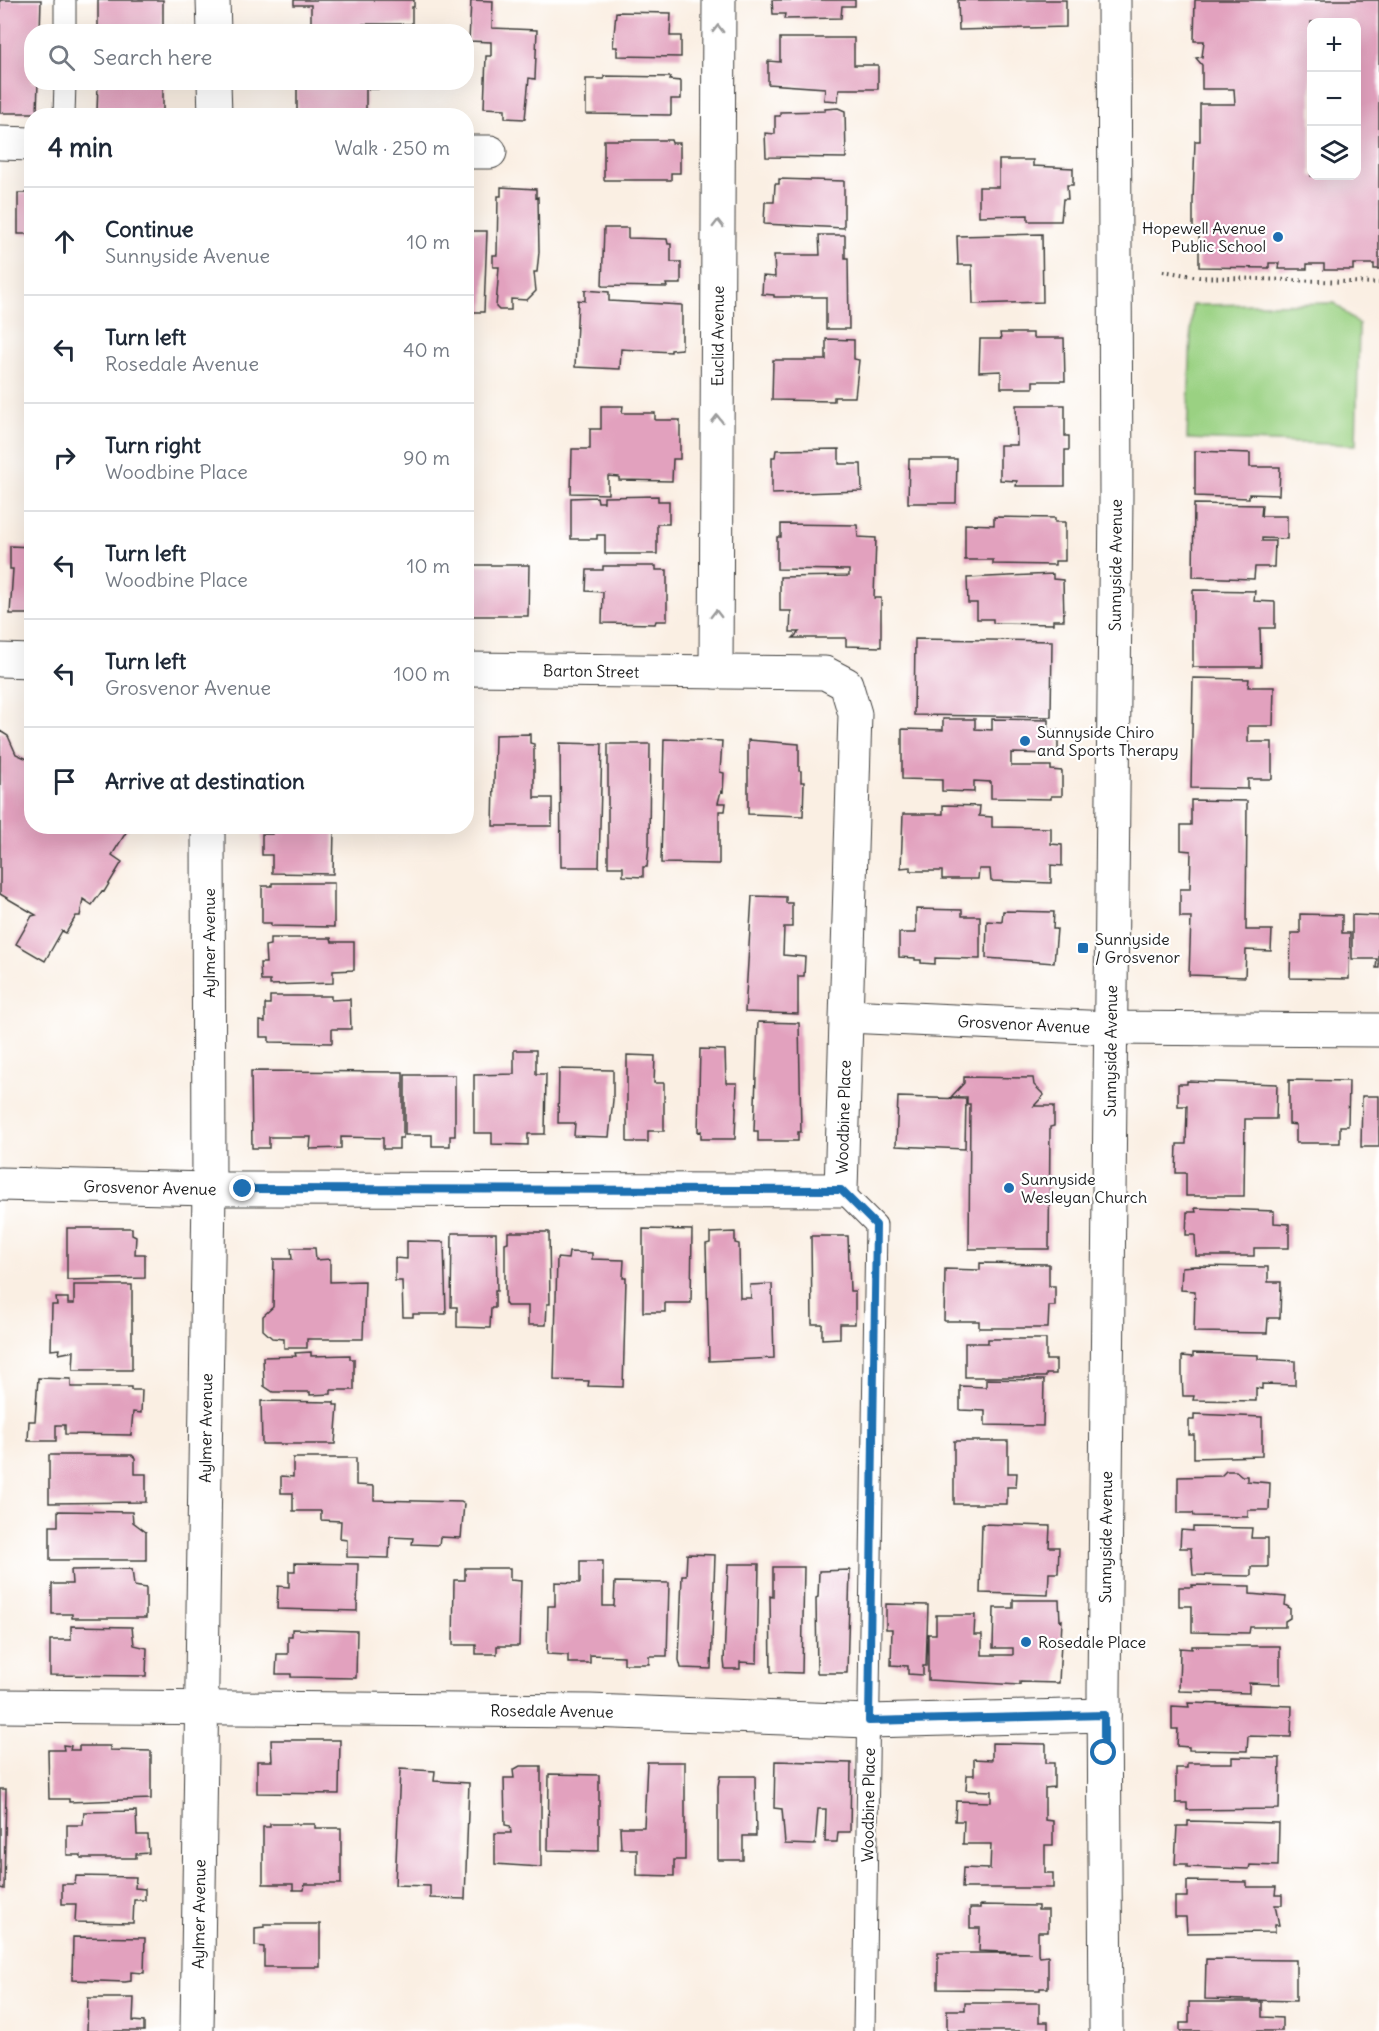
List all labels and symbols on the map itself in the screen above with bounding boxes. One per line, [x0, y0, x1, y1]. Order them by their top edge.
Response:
one-way arrow [712, 24, 724, 33]
place label: Hopewell Avenue Public School [1142, 218, 1266, 256]
one-way arrow [712, 219, 724, 228]
marker: Hopewell Avenue Public School [1271, 230, 1285, 244]
street label: Euclid Avenue [707, 286, 728, 386]
one-way arrow [711, 414, 723, 423]
street label: Sunnyside Avenue [1105, 499, 1126, 631]
one-way arrow [710, 609, 722, 618]
street label: Barton Street [543, 660, 640, 682]
place label: Sunnyside Chiro and Sports Therapy [1037, 722, 1179, 760]
marker: Sunnyside Chiro and Sports Therapy [1018, 734, 1032, 748]
street label: Aylmer Avenue [199, 888, 219, 998]
place label: Sunnyside / Grosvenor [1095, 929, 1180, 967]
marker: Sunnyside / Grosvenor [1076, 941, 1090, 955]
street label: Sunnyside Avenue [1100, 985, 1121, 1117]
street label: Grosvenor Avenue [957, 1011, 1091, 1037]
street label: Woodbine Place [831, 1060, 855, 1175]
place label: Sunnyside Wesleyan Church [1021, 1169, 1147, 1207]
route end [229, 1175, 255, 1201]
street label: Grosvenor Avenue [83, 1176, 216, 1199]
marker: Sunnyside Wesleyan Church [1002, 1181, 1016, 1195]
street label: Aylmer Avenue [195, 1373, 216, 1483]
street label: Sunnyside Avenue [1095, 1471, 1116, 1603]
place label: Rosedale Place [1038, 1632, 1146, 1652]
marker: Rosedale Place [1019, 1635, 1033, 1649]
street label: Rosedale Avenue [490, 1700, 614, 1722]
route start [1090, 1739, 1116, 1765]
street label: Woodbine Place [857, 1748, 879, 1862]
street label: Aylmer Avenue [188, 1859, 209, 1969]

